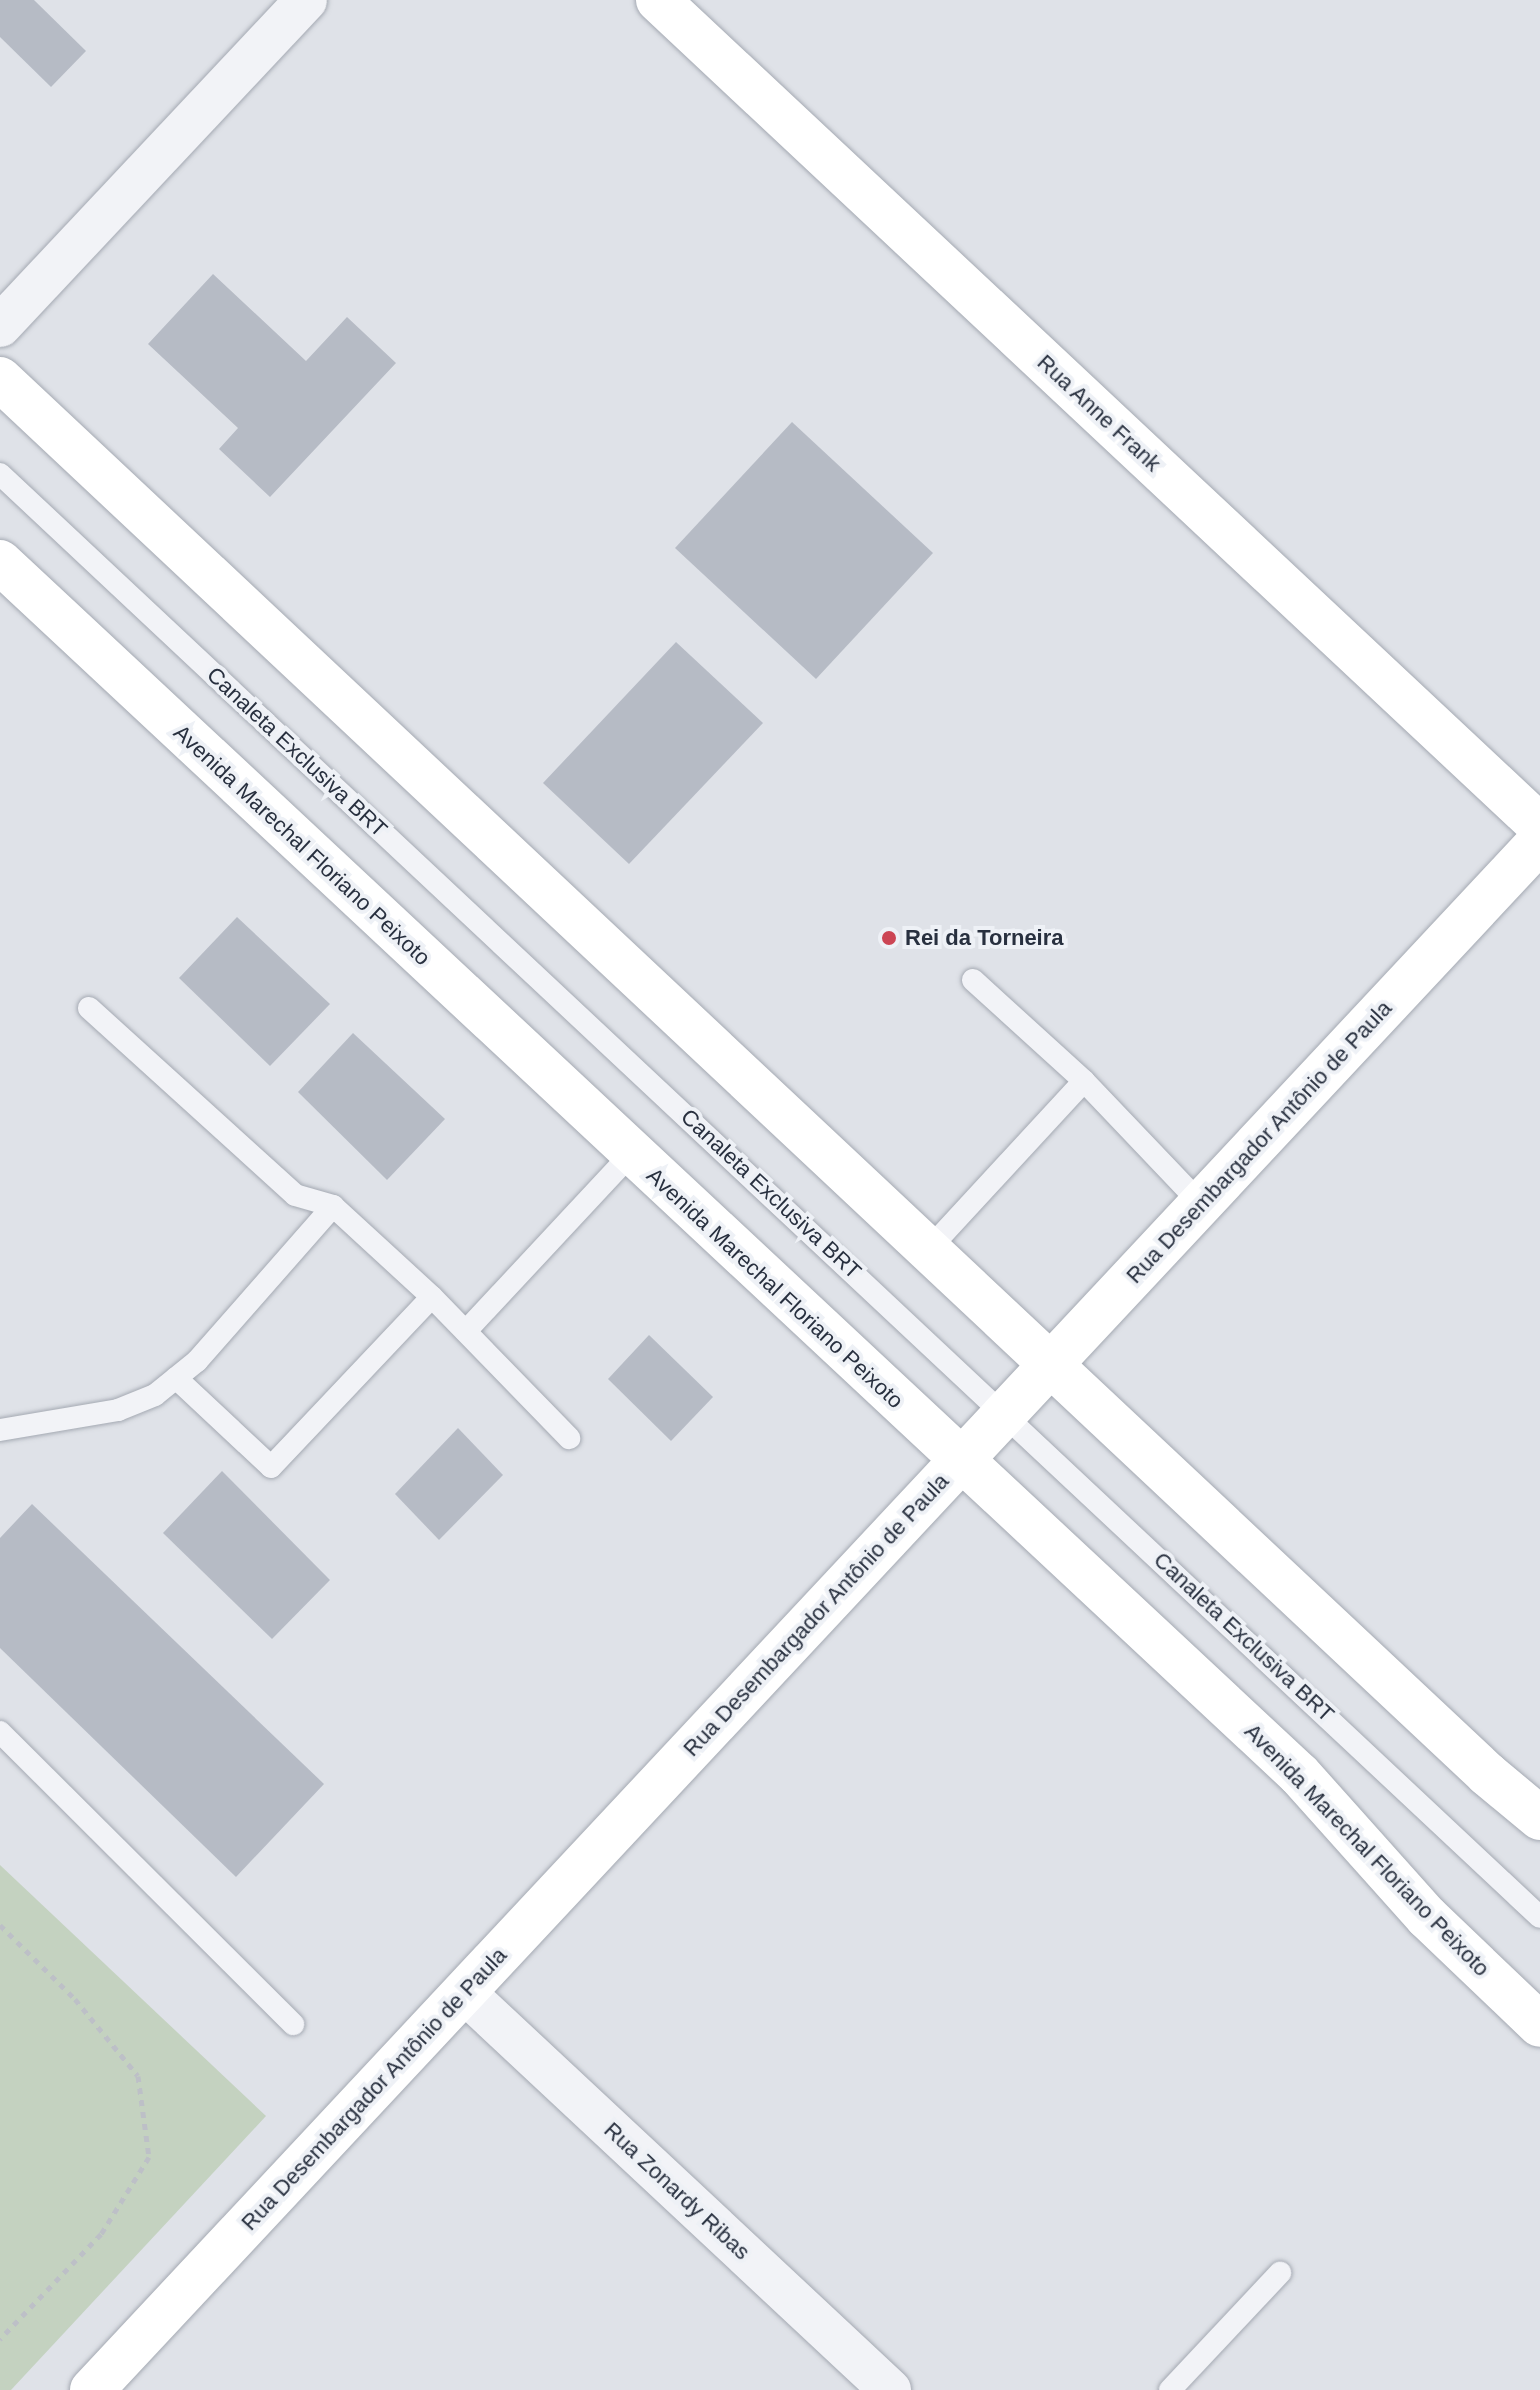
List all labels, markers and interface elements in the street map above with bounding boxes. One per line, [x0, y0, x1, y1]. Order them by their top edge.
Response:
street label: Rua Anne Frank [1031, 349, 1167, 477]
street label: Canaleta Exclusiva BRT [201, 662, 393, 842]
street label: Avenida Marechal Floriano Peixoto [168, 719, 436, 971]
place label: Rei da Torneira [905, 925, 1064, 951]
marker: Rei da Torneira [880, 929, 898, 947]
street label: Rua Desembargador Antônio de Paula [1120, 995, 1398, 1289]
street label: Canaleta Exclusiva BRT [675, 1104, 867, 1284]
street label: Avenida Marechal Floriano Peixoto [641, 1162, 909, 1414]
street label: Rua Desembargador Antônio de Paula [677, 1468, 955, 1762]
street label: Canaleta Exclusiva BRT [1148, 1547, 1340, 1727]
street label: Avenida Marechal Floriano Peixoto [1239, 1718, 1495, 1982]
street label: Rua Desembargador Antônio de Paula [235, 1942, 513, 2236]
street label: Rua Zonardy Ribas [599, 2117, 755, 2265]

